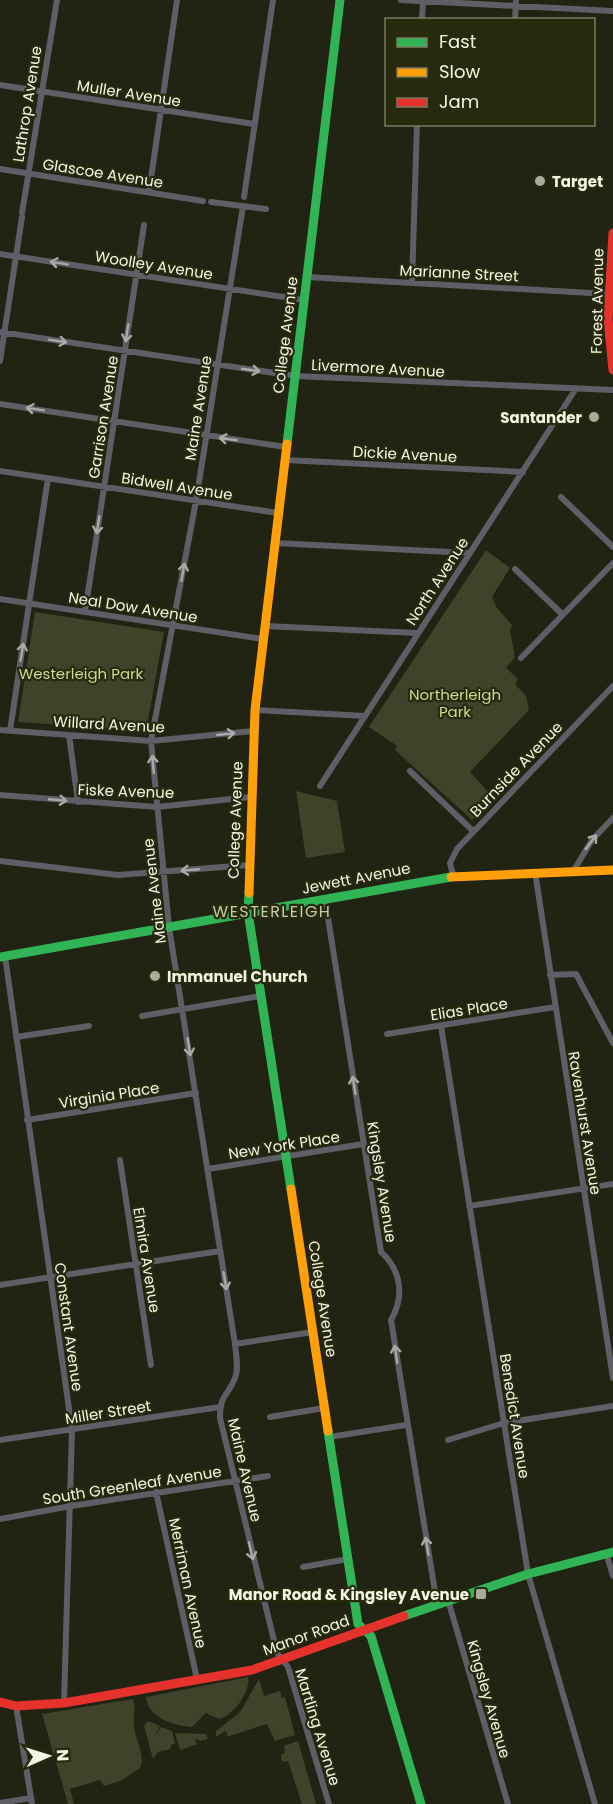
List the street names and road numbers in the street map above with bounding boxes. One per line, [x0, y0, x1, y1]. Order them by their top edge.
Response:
street label: Lathrop Avenue [7, 44, 47, 164]
street label: Muller Avenue [75, 74, 183, 112]
street label: Glascoe Avenue [41, 153, 165, 193]
street label: Woolley Avenue [93, 245, 215, 285]
street label: Forest Avenue [586, 248, 608, 354]
street label: Marianne Street [399, 259, 519, 287]
street label: College Avenue [267, 275, 303, 395]
street label: Garrison Avenue [83, 354, 123, 480]
street label: Maine Avenue [179, 354, 217, 462]
street label: Livermore Avenue [311, 354, 445, 382]
street label: Dickie Avenue [352, 441, 458, 467]
street label: Bidwell Avenue [120, 467, 234, 505]
street label: North Avenue [401, 533, 473, 629]
street label: Neal Dow Avenue [67, 586, 199, 628]
street label: Willard Avenue [53, 711, 165, 737]
street label: Burnside Avenue [465, 717, 567, 821]
street label: College Avenue [222, 761, 248, 879]
street label: Fiske Avenue [77, 779, 175, 803]
street label: Maine Avenue [137, 837, 171, 945]
street label: Jewett Avenue [300, 857, 412, 899]
street label: Elias Place [429, 993, 509, 1025]
street label: Ravenhurst Avenue [563, 1050, 607, 1196]
street label: Virginia Place [57, 1077, 161, 1113]
street label: Kingsley Avenue [362, 1120, 402, 1244]
street label: New York Place [227, 1126, 341, 1164]
street label: Elmira Avenue [128, 1206, 166, 1314]
street label: College Avenue [303, 1239, 343, 1359]
street label: Constant Avenue [50, 1261, 88, 1393]
street label: Benedict Avenue [495, 1352, 535, 1480]
street label: Miller Street [63, 1395, 153, 1429]
street label: Maine Avenue [223, 1416, 267, 1524]
street label: South Greenleaf Avenue [41, 1460, 223, 1510]
street label: Merriman Avenue [164, 1516, 212, 1650]
street label: Manor Road [260, 1610, 352, 1660]
street label: Kingsley Avenue [462, 1637, 516, 1761]
street label: Martling Avenue [290, 1666, 346, 1788]

